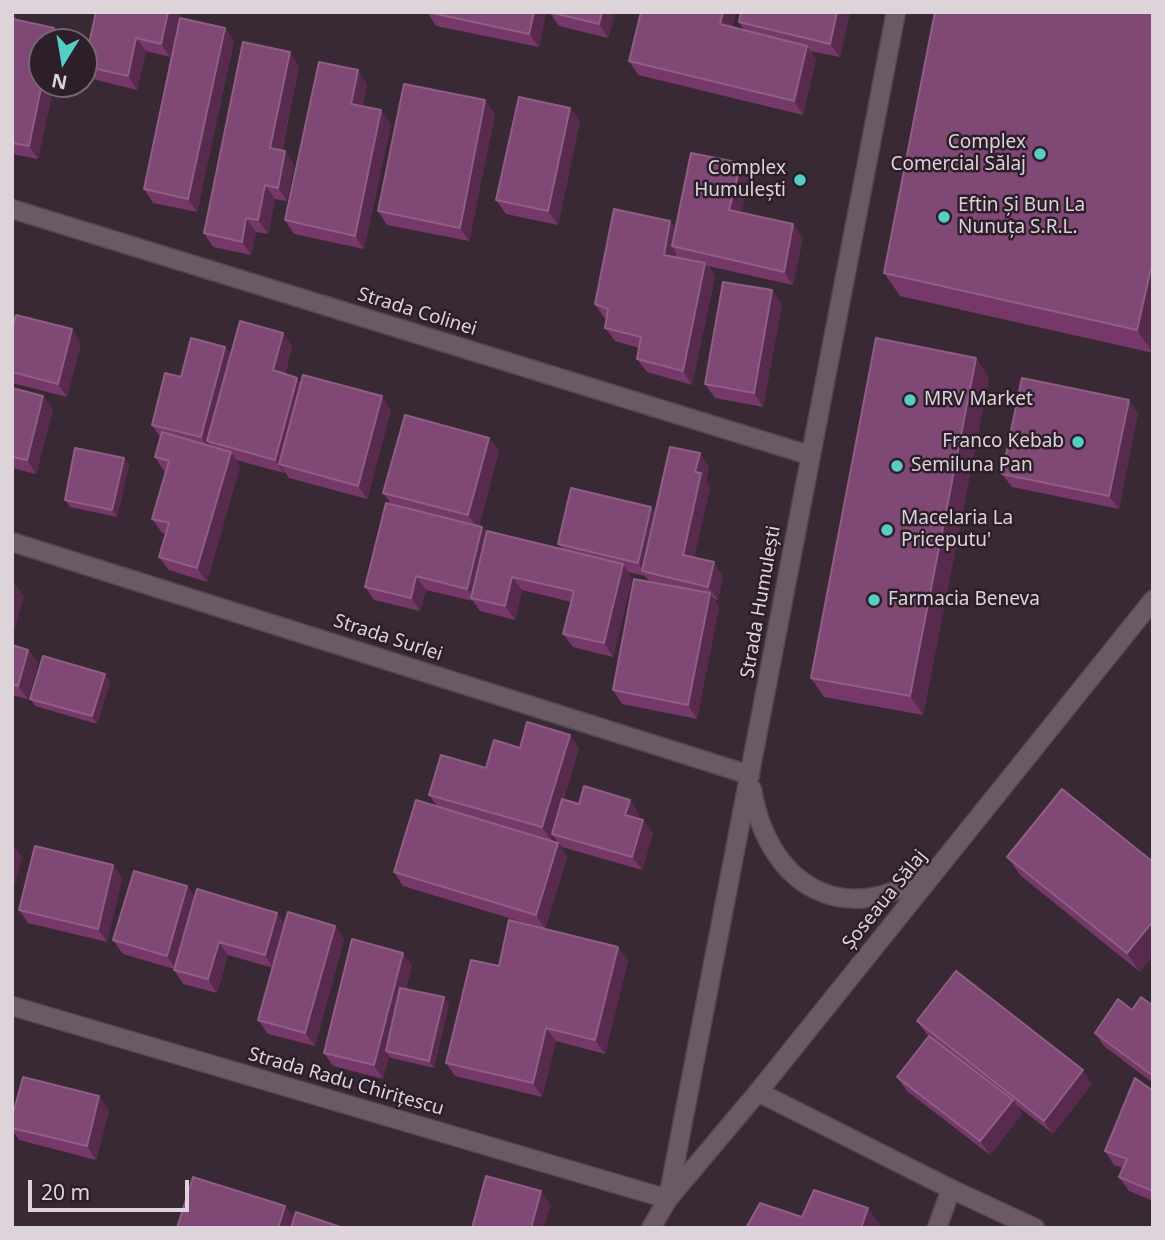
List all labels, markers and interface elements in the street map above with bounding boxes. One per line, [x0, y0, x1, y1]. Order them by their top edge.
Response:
north arrow [28, 28, 98, 98]
text: N [49, 67, 69, 96]
place label: Complex Comercial Sălaj [890, 132, 1026, 176]
marker: Complex Comercial Sălaj [1032, 146, 1048, 162]
place label: Complex Humulești [694, 158, 786, 202]
marker: Complex Humulești [792, 172, 808, 188]
place label: Eftin Și Bun La Nunuța S.R.L. [958, 195, 1085, 239]
marker: Eftin Și Bun La Nunuța S.R.L. [936, 209, 952, 225]
street label: Strada Colinei [355, 283, 479, 341]
place label: MRV Market [924, 389, 1033, 411]
marker: MRV Market [902, 392, 918, 408]
place label: Franco Kebab [942, 431, 1064, 453]
marker: Franco Kebab [1070, 434, 1086, 450]
place label: Semiluna Pan [911, 455, 1033, 477]
marker: Semiluna Pan [889, 458, 905, 474]
place label: Macelaria La Priceputu' [901, 508, 1013, 552]
marker: Macelaria La Priceputu' [879, 522, 895, 538]
street label: Strada Humulești [736, 524, 786, 680]
place label: Farmacia Beneva [888, 589, 1040, 611]
marker: Farmacia Beneva [866, 592, 882, 608]
street label: Strada Surlei [331, 610, 445, 666]
street label: Șoseaua Sălaj [838, 846, 932, 954]
street label: Strada Radu Chirițescu [246, 1043, 446, 1121]
scale bar [32, 1166, 192, 1210]
text: 20 m [41, 1178, 90, 1206]

